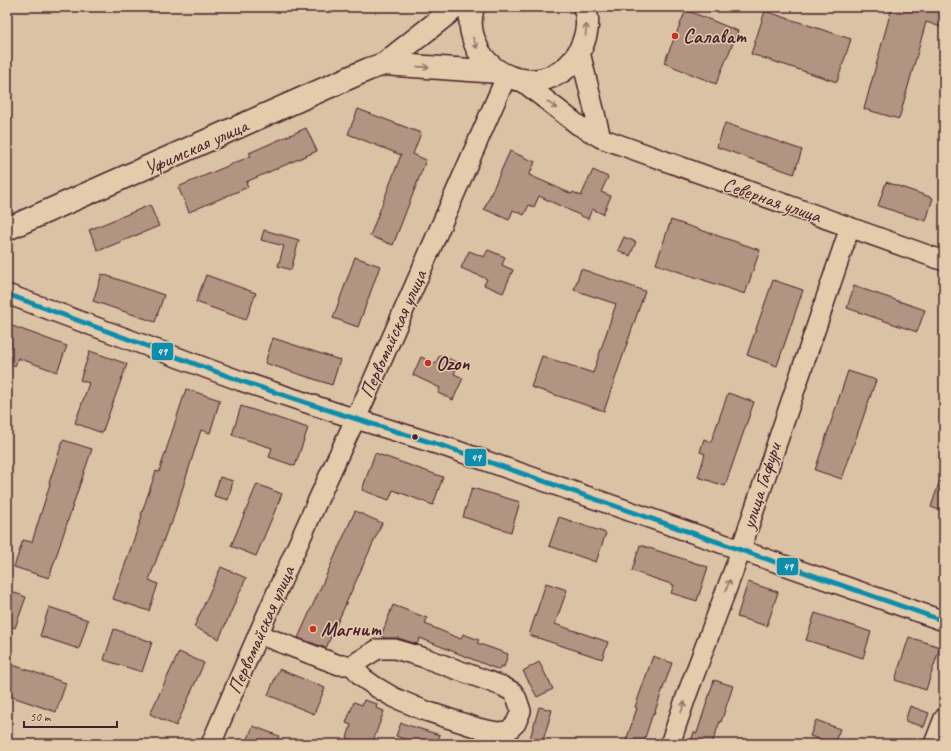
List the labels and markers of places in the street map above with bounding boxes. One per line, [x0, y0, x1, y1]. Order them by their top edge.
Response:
place label: Салават [683, 24, 747, 49]
marker: Салават [670, 31, 680, 41]
place label: Ozon [436, 351, 470, 376]
marker: Ozon [423, 358, 433, 368]
unlabelled marker [410, 432, 420, 442]
place label: Магнит [321, 617, 382, 642]
marker: Магнит [308, 624, 318, 634]

